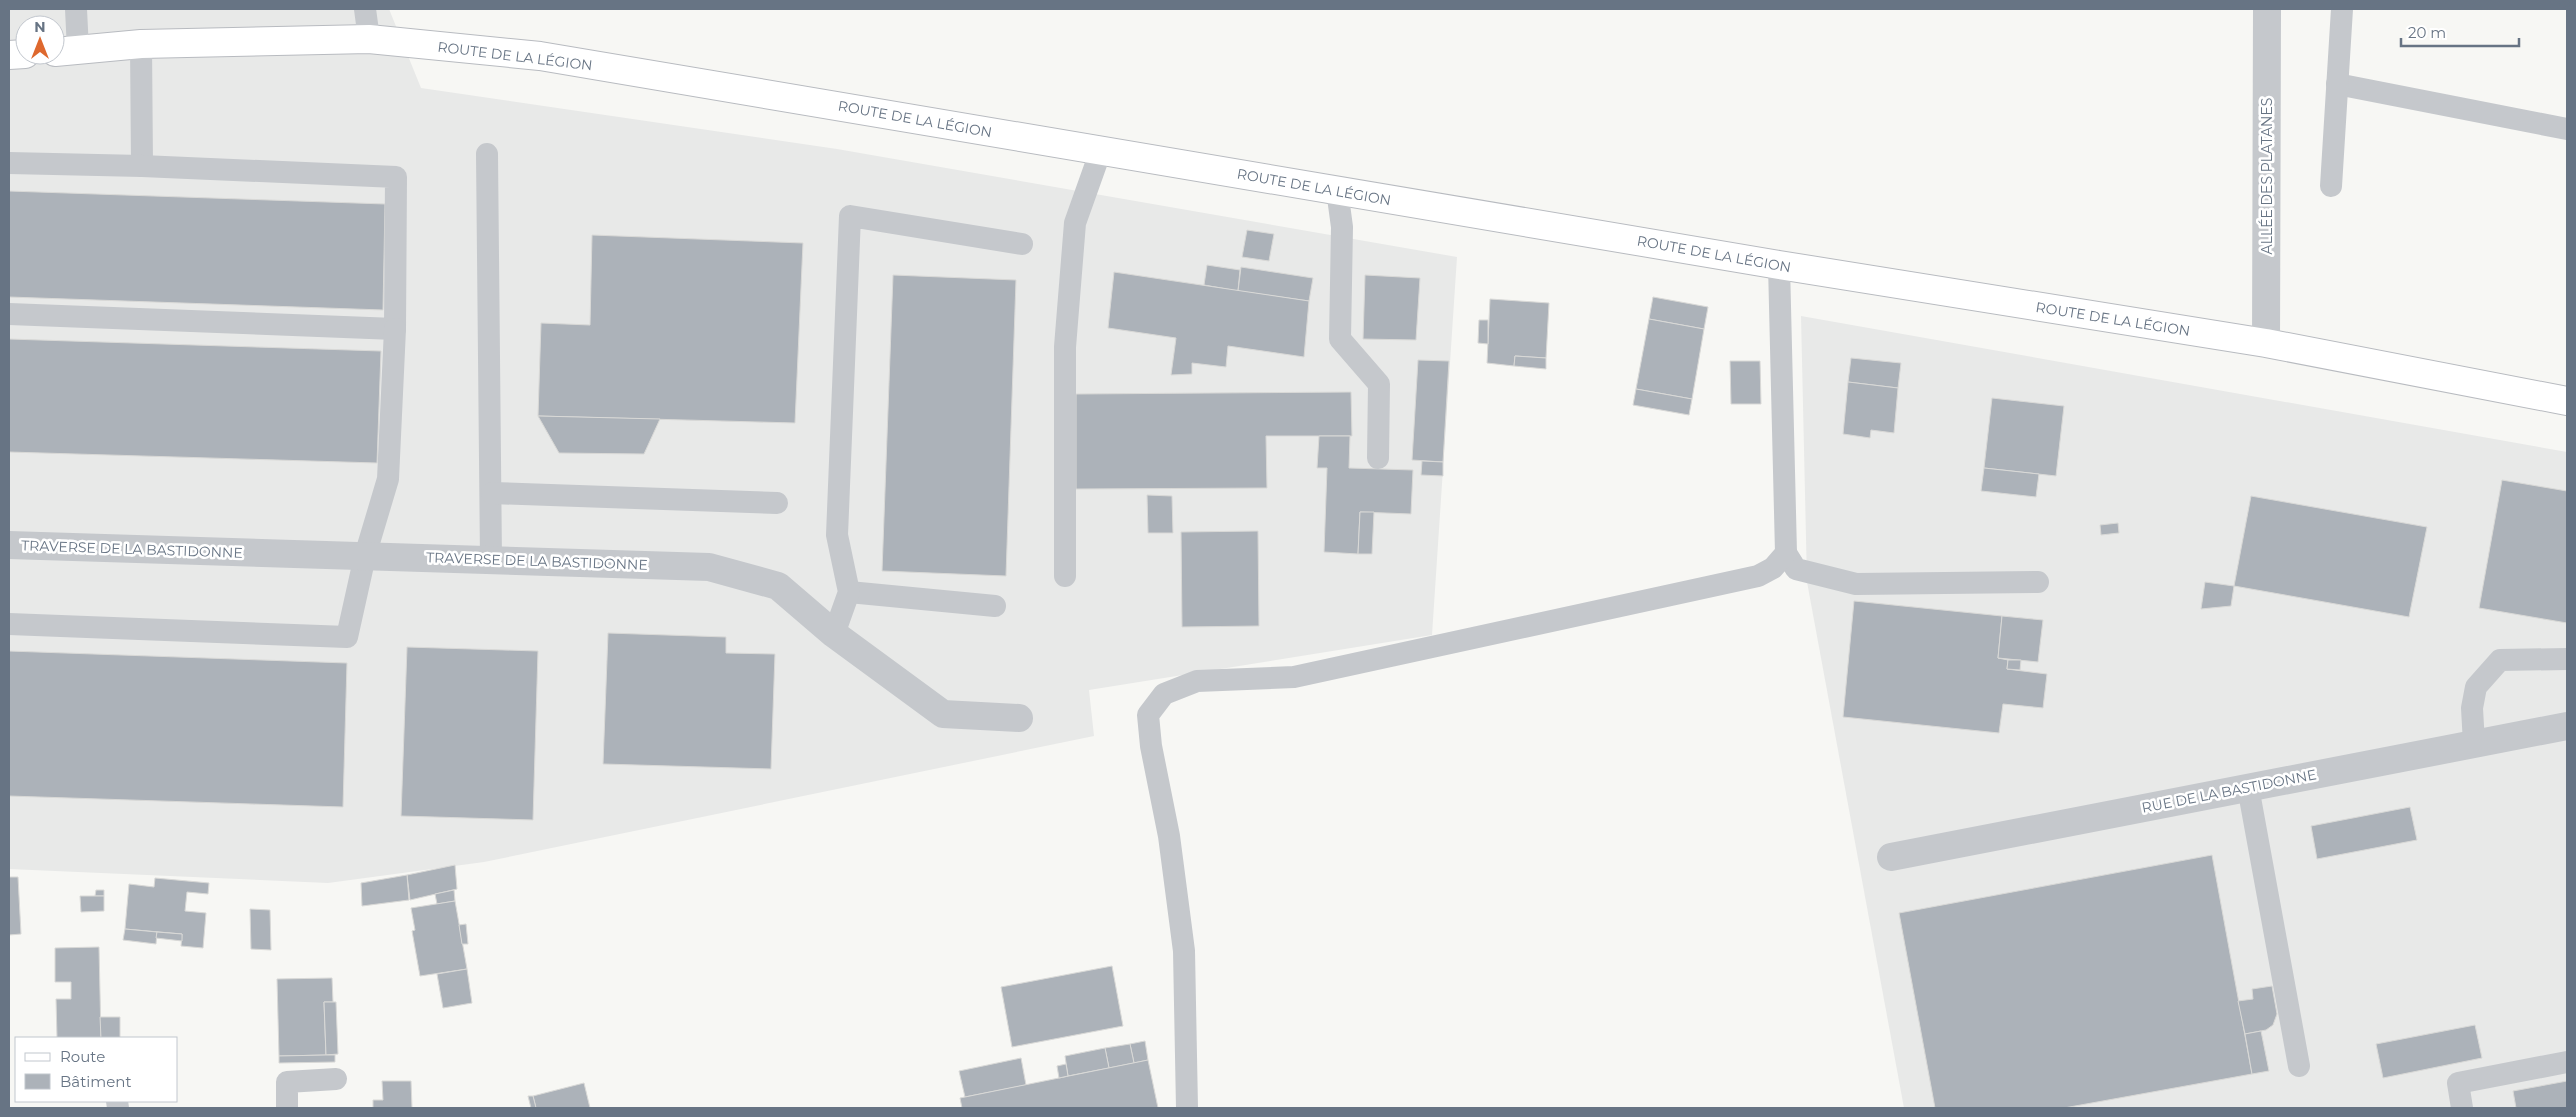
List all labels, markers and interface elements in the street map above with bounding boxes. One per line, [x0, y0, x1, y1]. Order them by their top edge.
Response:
north arrow [15, 15, 65, 65]
scale bar [2401, 15, 2518, 47]
text: N [34, 18, 46, 36]
text: 20 m [2408, 23, 2446, 42]
street label: ROUTE DE LA LÉGION [436, 38, 594, 74]
street label: ROUTE DE LA LÉGION [837, 97, 993, 141]
street label: ALLÉE DES PLATANES [2258, 98, 2276, 254]
street label: ROUTE DE LA LÉGION [1236, 165, 1392, 209]
street label: ROUTE DE LA LÉGION [1636, 232, 1792, 276]
street label: ROUTE DE LA LÉGION [2034, 298, 2192, 340]
street label: TRAVERSE DE LA BASTIDONNE [21, 536, 243, 562]
street label: TRAVERSE DE LA BASTIDONNE [426, 548, 648, 574]
street label: RUE DE LA BASTIDONNE [2140, 765, 2318, 817]
legend [15, 1037, 178, 1102]
text: Route [60, 1047, 105, 1066]
text: Bâtiment [60, 1072, 132, 1091]

